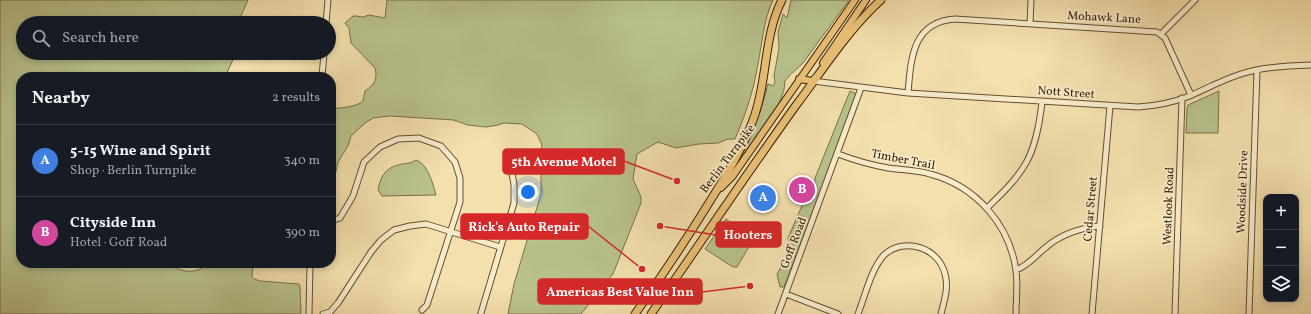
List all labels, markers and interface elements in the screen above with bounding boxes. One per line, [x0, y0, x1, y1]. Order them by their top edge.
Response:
street label: Mohawk Lane [1067, 8, 1142, 28]
search box [16, 16, 336, 60]
icon: search [30, 27, 52, 49]
text: Search here [62, 28, 139, 49]
street label: Nott Street [1037, 83, 1095, 103]
text: Nearby [32, 87, 90, 110]
text: 2 results [272, 89, 320, 107]
street label: Berlin Turnpike [697, 121, 759, 197]
text: 5-15 Wine and Spirit [70, 141, 211, 162]
street label: Timber Trail [870, 146, 937, 174]
callout: 5th Avenue Motel [503, 149, 624, 174]
street label: Woodside Drive [1234, 150, 1252, 234]
text: A [40, 152, 50, 170]
text: 340 m [284, 152, 320, 170]
text: 5th Avenue Motel [511, 154, 617, 172]
text: Shop · Berlin Turnpike [70, 162, 196, 180]
street label: Westlook Road [1160, 166, 1178, 245]
pin: B [789, 175, 815, 205]
street label: Cedar Street [1080, 176, 1102, 242]
your location [518, 182, 538, 202]
pin: A [750, 183, 776, 213]
map controls [1263, 194, 1299, 302]
button: + [1263, 194, 1299, 230]
text: Cityside Inn [70, 213, 156, 234]
callout: Rick's Auto Repair [461, 214, 588, 239]
street label: Goff Road [777, 215, 811, 271]
text: Rick's Auto Repair [468, 219, 580, 237]
callout: Hooters [716, 222, 781, 247]
text: B [41, 224, 49, 242]
text: 390 m [285, 224, 320, 242]
text: Hooters [724, 227, 772, 245]
button: − [1263, 230, 1299, 266]
text: Hotel · Goff Road [70, 234, 167, 252]
button: layers [1263, 266, 1299, 302]
callout: Americas Best Value Inn [538, 279, 702, 304]
text: Americas Best Value Inn [546, 284, 694, 302]

